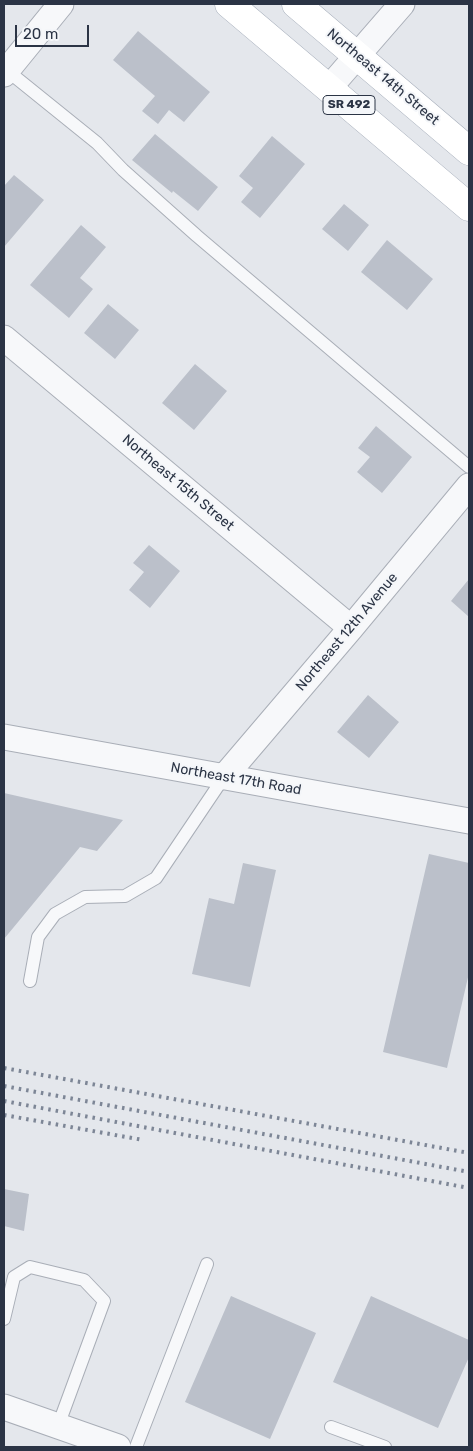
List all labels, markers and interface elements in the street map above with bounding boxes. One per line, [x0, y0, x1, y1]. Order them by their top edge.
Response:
scale bar [18, 15, 91, 47]
text: 20 m [23, 25, 58, 43]
street label: Northeast 14th Street [323, 25, 443, 129]
road number: SR 492 [323, 96, 375, 114]
street label: Northeast 15th Street [119, 431, 237, 535]
street label: Northeast 12th Avenue [293, 569, 401, 695]
street label: Northeast 17th Road [169, 759, 303, 799]

